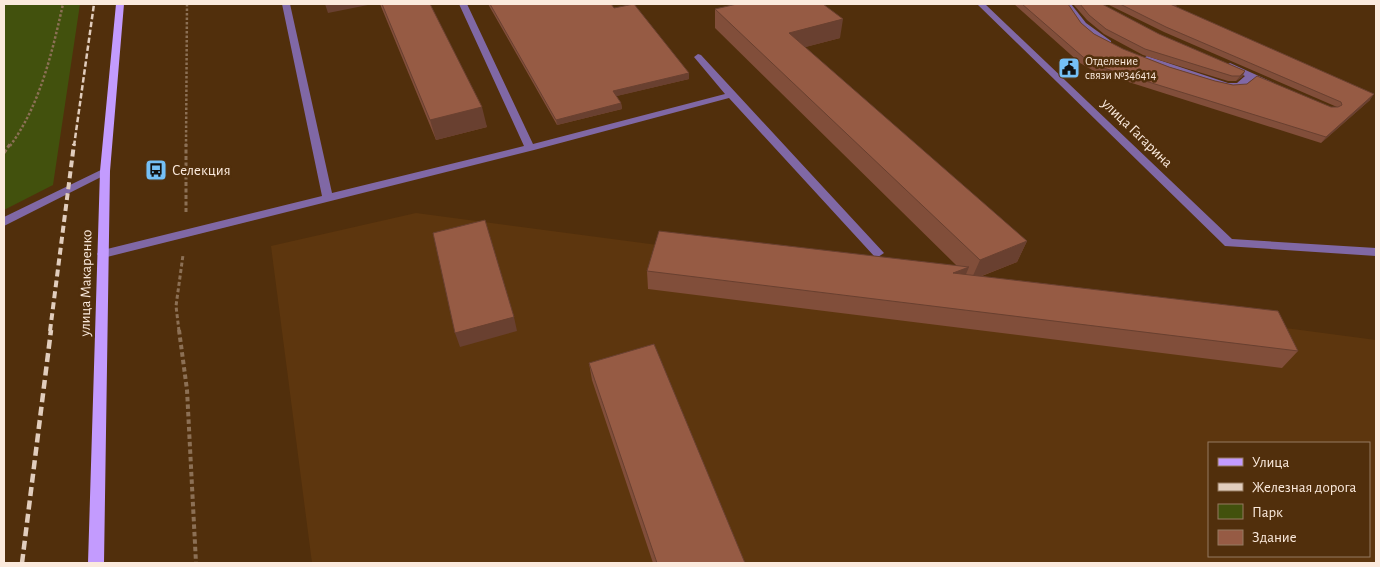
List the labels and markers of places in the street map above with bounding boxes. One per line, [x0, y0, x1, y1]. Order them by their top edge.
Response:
place label: Отделение связи №346414 [1085, 55, 1157, 81]
public building icon: Отделение связи №346414 [1057, 56, 1081, 80]
bus stop icon: Селекция [144, 158, 168, 182]
place label: Селекция [172, 163, 231, 178]

